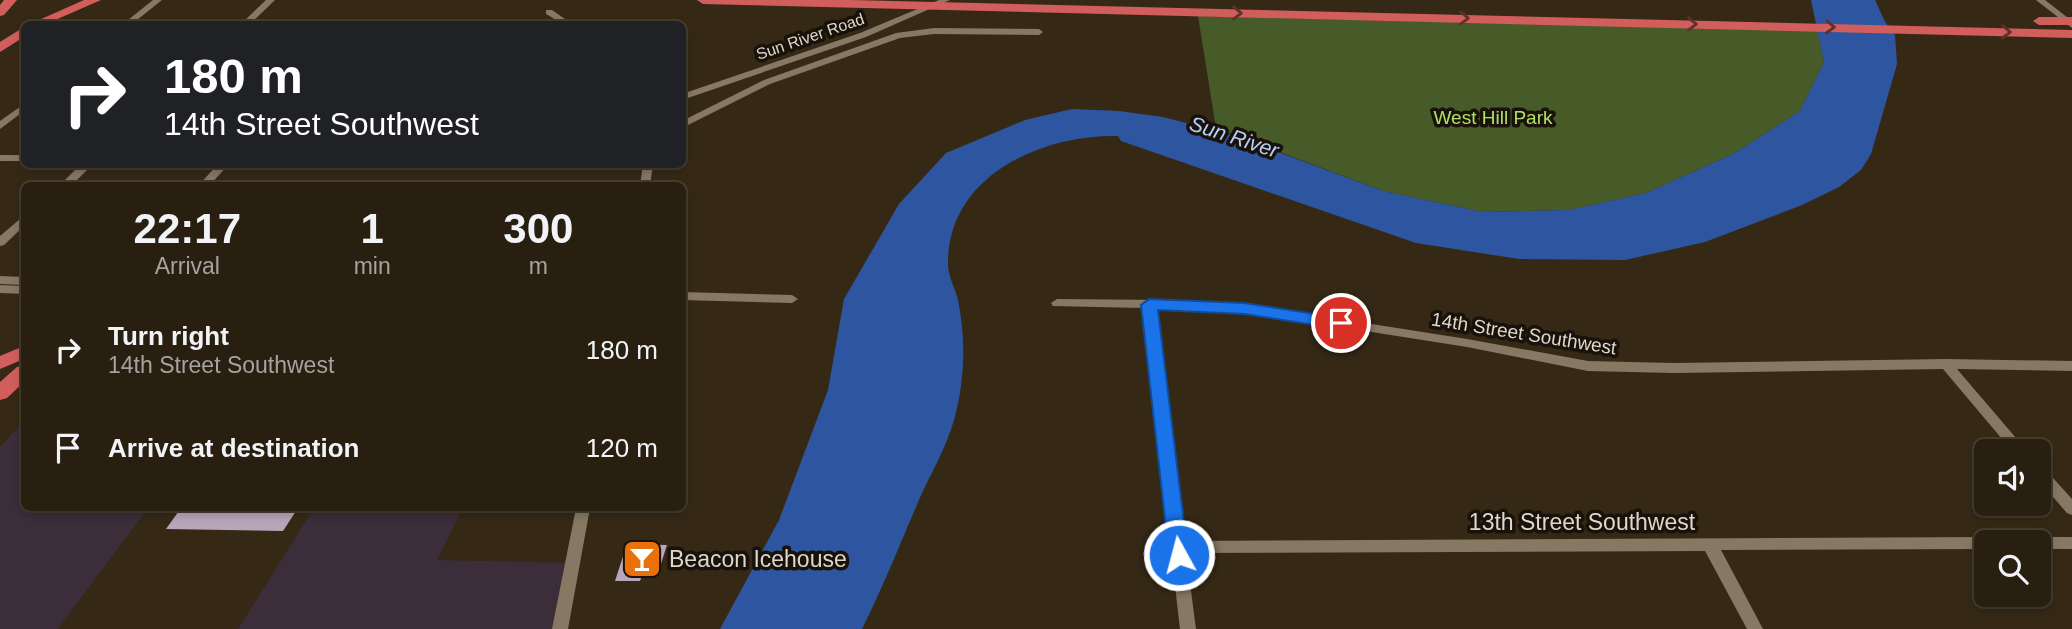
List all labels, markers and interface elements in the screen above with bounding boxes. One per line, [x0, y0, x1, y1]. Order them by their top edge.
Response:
one-way arrow [1232, 5, 1243, 20]
street label: Sun River Road [754, 10, 866, 63]
one-way arrow [1459, 11, 1470, 26]
one-way arrow [1686, 16, 1697, 31]
one-way arrow [1825, 20, 1836, 35]
one-way arrow [2001, 24, 2011, 40]
icon: right [49, 49, 140, 140]
text: 180 m [164, 49, 303, 103]
text: 14th Street Southwest [164, 106, 479, 142]
park label: West Hill Park [1434, 107, 1553, 128]
water label: Sun River [1187, 111, 1283, 162]
text: 22:17 [134, 205, 241, 252]
text: 1 [360, 205, 384, 252]
text: 300 [503, 205, 573, 252]
text: Arrival [155, 253, 220, 279]
text: min [354, 253, 391, 279]
text: m [529, 253, 548, 279]
pin [1311, 293, 1371, 353]
icon: arrive [1322, 304, 1360, 342]
street label: 14th Street Southwest [1430, 309, 1619, 359]
text: Turn right [108, 321, 229, 351]
icon: right [49, 331, 87, 369]
text: 180 m [586, 335, 658, 365]
text: 14th Street Southwest [108, 352, 334, 378]
icon: arrive [49, 429, 87, 467]
text: Arrive at destination [108, 433, 359, 463]
text: 120 m [586, 433, 658, 463]
map controls [1974, 439, 2051, 607]
button: sound [1974, 439, 2051, 516]
street label: 13th Street Southwest [1469, 509, 1696, 535]
position arrow [1142, 518, 1216, 592]
button: search [1974, 530, 2051, 607]
bar icon: Beacon Icehouse [621, 538, 663, 580]
place label: Beacon Icehouse [669, 546, 847, 572]

